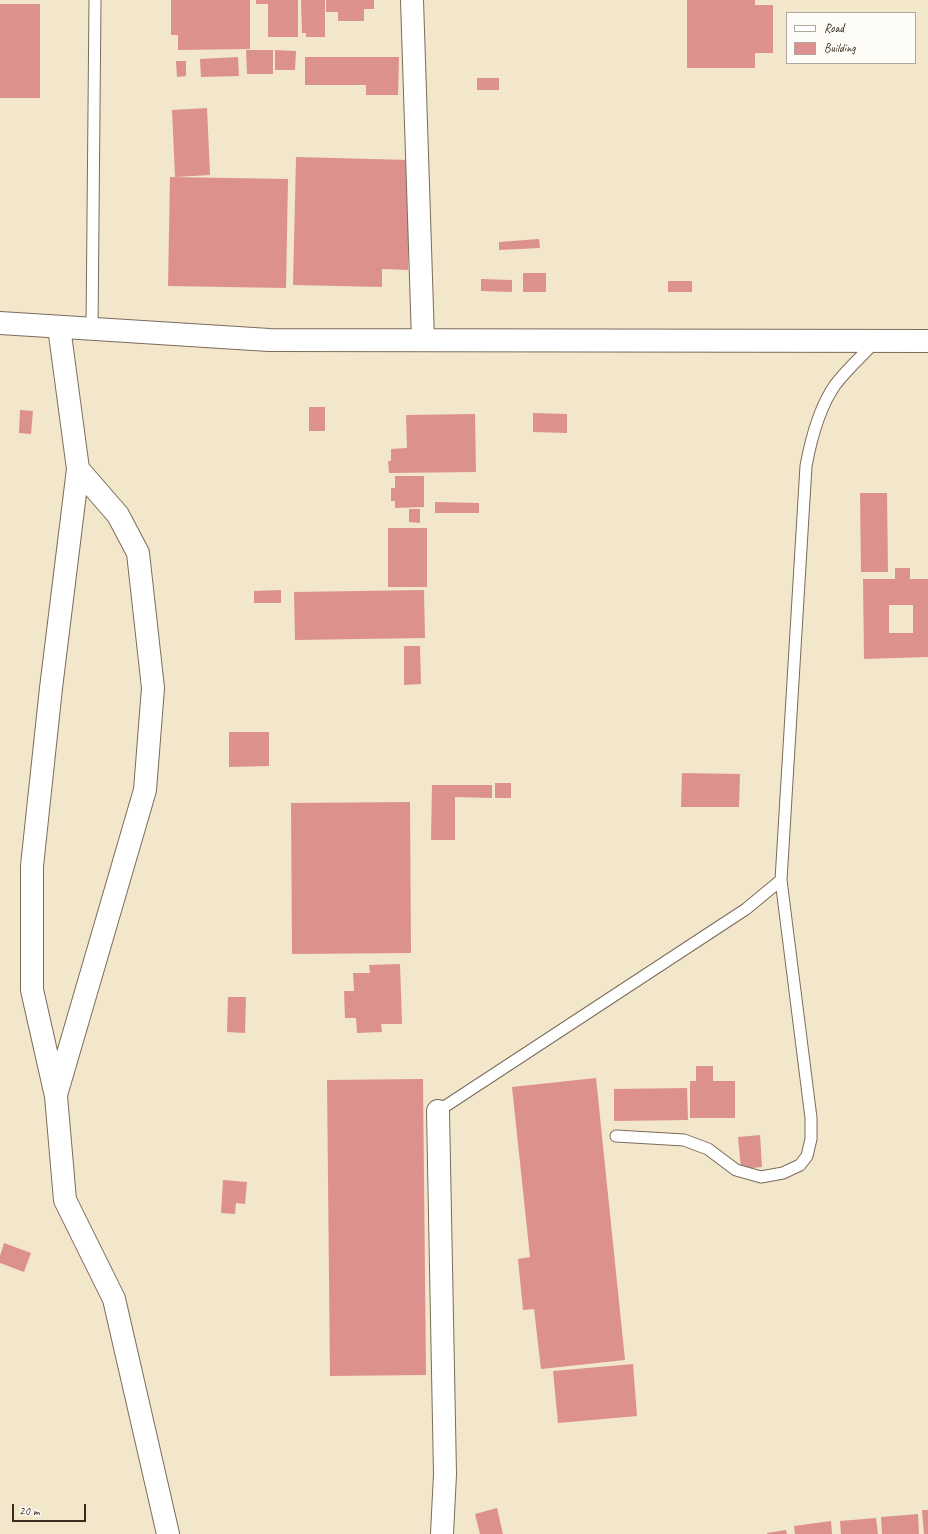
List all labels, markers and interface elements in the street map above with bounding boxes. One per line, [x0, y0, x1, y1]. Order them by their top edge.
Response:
legend [786, 12, 916, 64]
text: Road [824, 20, 844, 36]
text: Building [824, 40, 856, 56]
scale bar [14, 1496, 88, 1522]
text: 20 m [19, 1503, 39, 1519]

